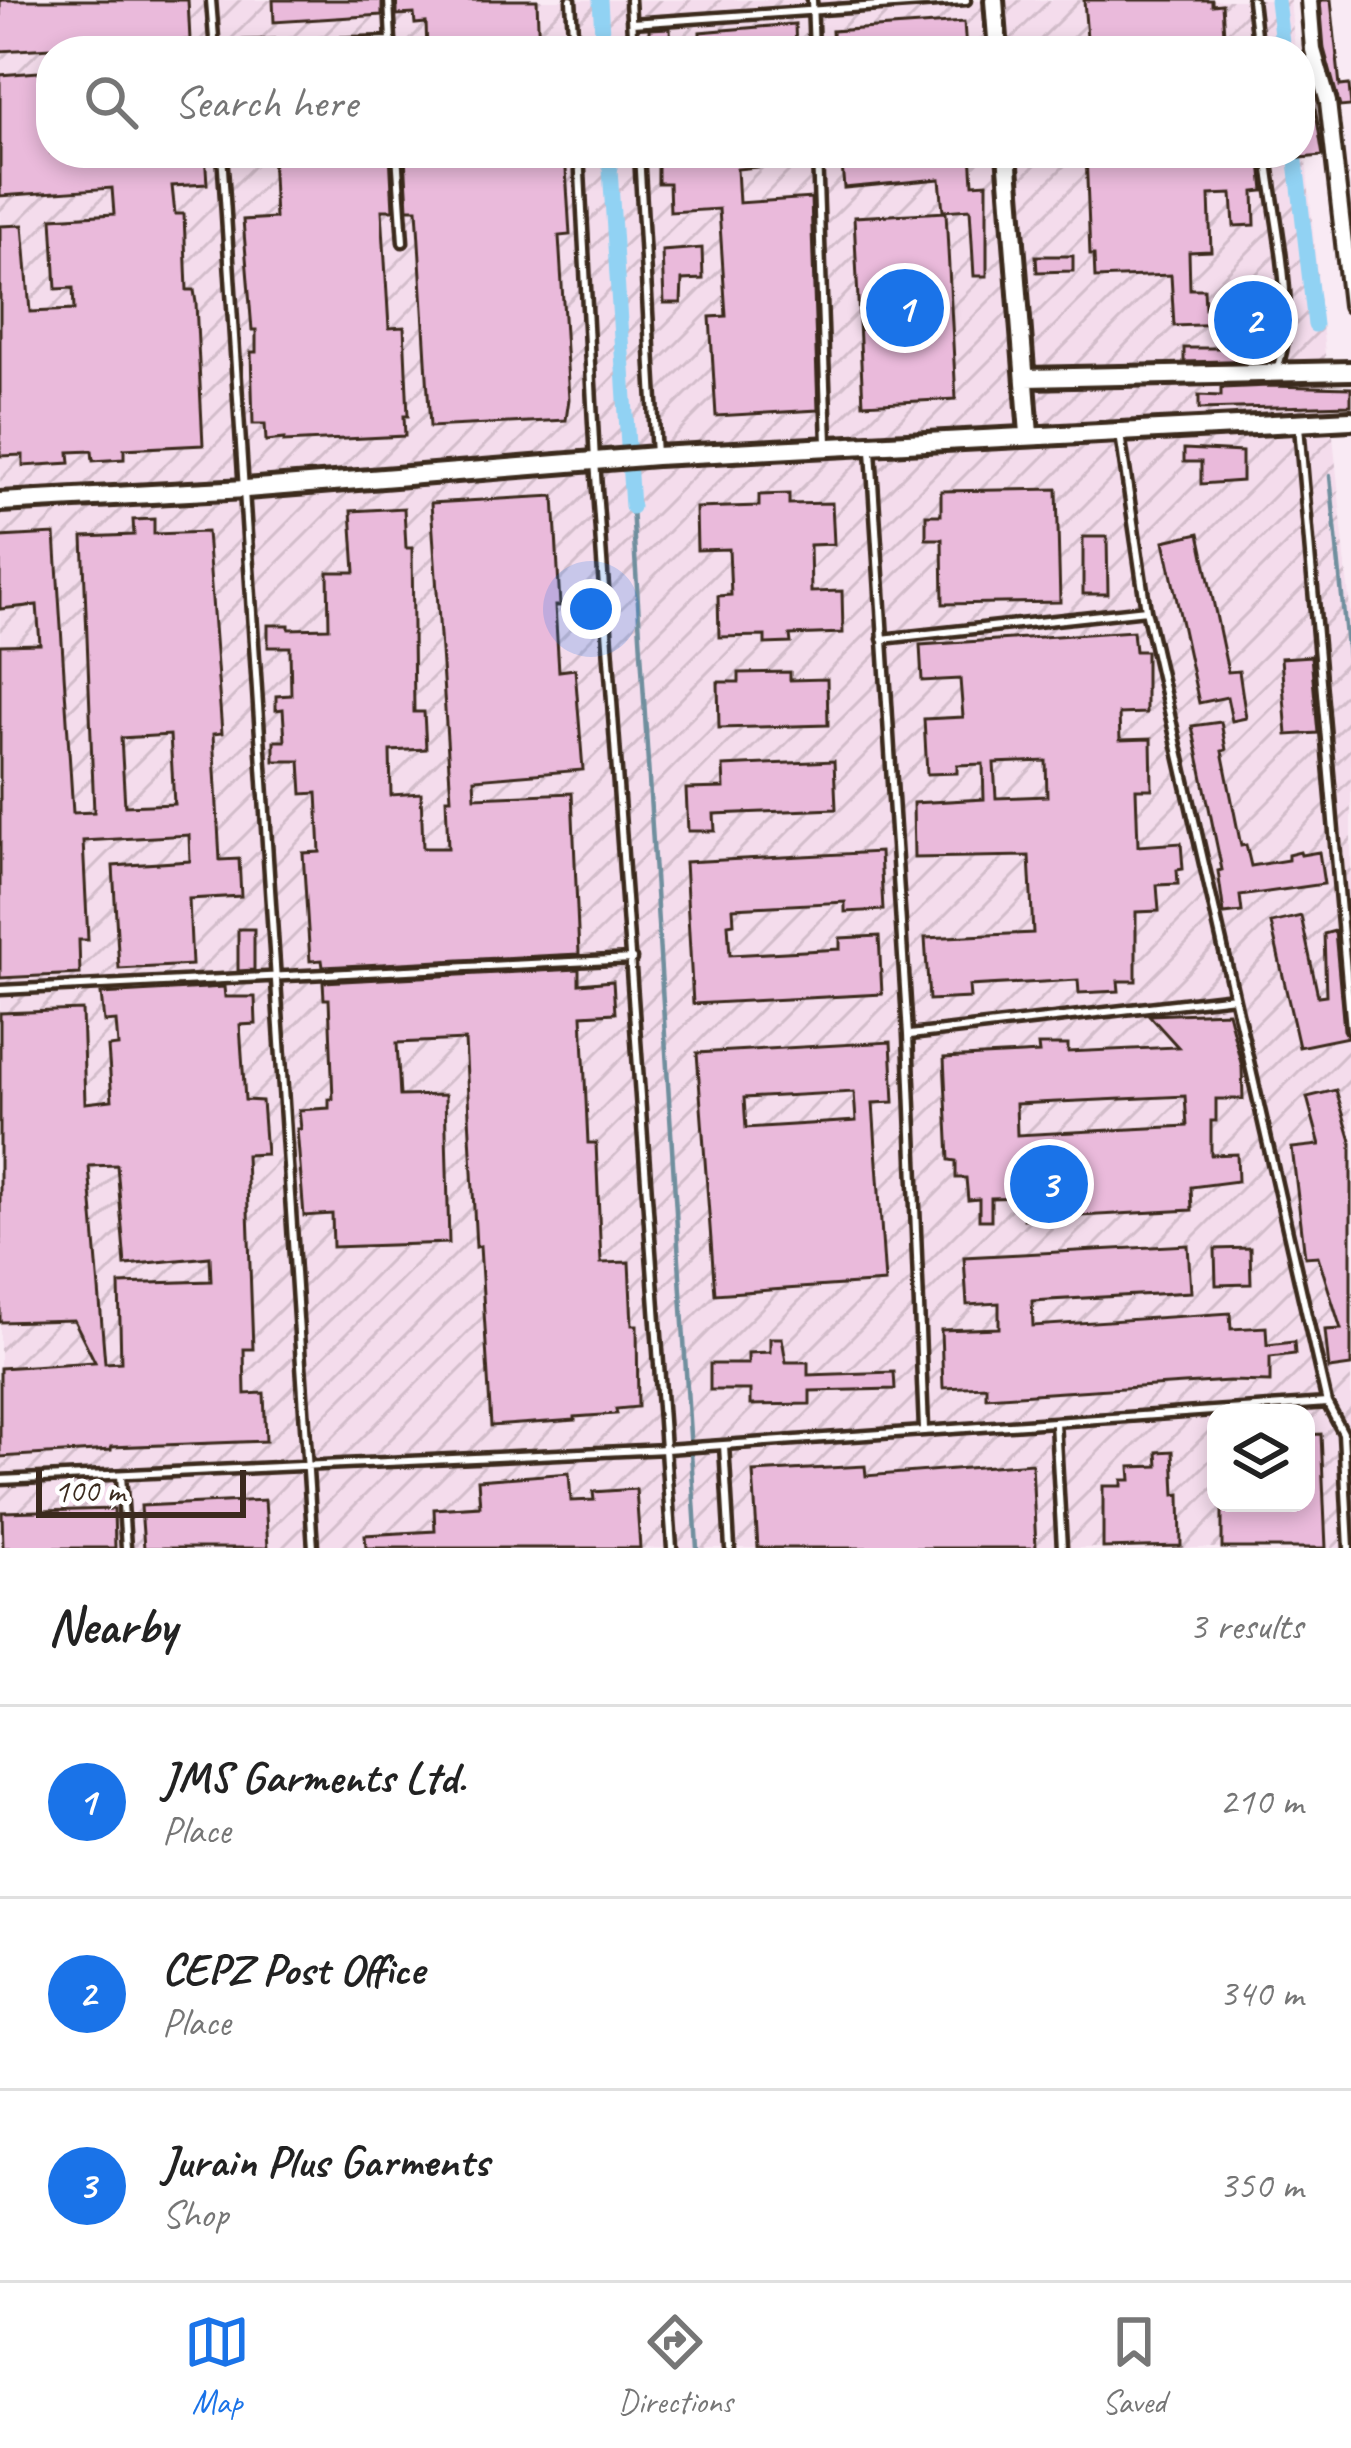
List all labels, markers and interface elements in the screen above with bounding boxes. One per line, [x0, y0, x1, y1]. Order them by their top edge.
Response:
search box [36, 36, 1315, 168]
icon: search [78, 69, 144, 135]
text: Search here [174, 74, 357, 131]
pin: 1 [866, 263, 944, 353]
pin: 2 [1214, 275, 1292, 365]
your location [561, 579, 621, 639]
pin: 3 [1010, 1139, 1088, 1229]
map controls [1207, 1404, 1315, 1512]
button: layers [1207, 1404, 1315, 1512]
scale bar [36, 1464, 246, 1517]
text: 100 m [54, 1470, 125, 1512]
text: Nearby [48, 1594, 176, 1658]
text: 3 results [1189, 1602, 1303, 1651]
text: JMS Garments Ltd. [162, 1749, 466, 1806]
text: 1 [78, 1777, 96, 1826]
text: 210 m [1219, 1777, 1303, 1826]
text: Place [162, 1806, 230, 1855]
text: CEPZ Post Office [162, 1941, 424, 1998]
text: 2 [78, 1969, 96, 2018]
text: 340 m [1219, 1969, 1303, 2018]
text: Place [162, 1998, 230, 2047]
text: Jurain Plus Garments [162, 2133, 489, 2190]
text: 3 [78, 2161, 96, 2210]
text: 350 m [1219, 2161, 1303, 2210]
text: Shop [162, 2190, 228, 2239]
tab: Map [184, 2309, 250, 2423]
tab: Directions [618, 2309, 733, 2423]
tab: Saved [1101, 2309, 1167, 2423]

